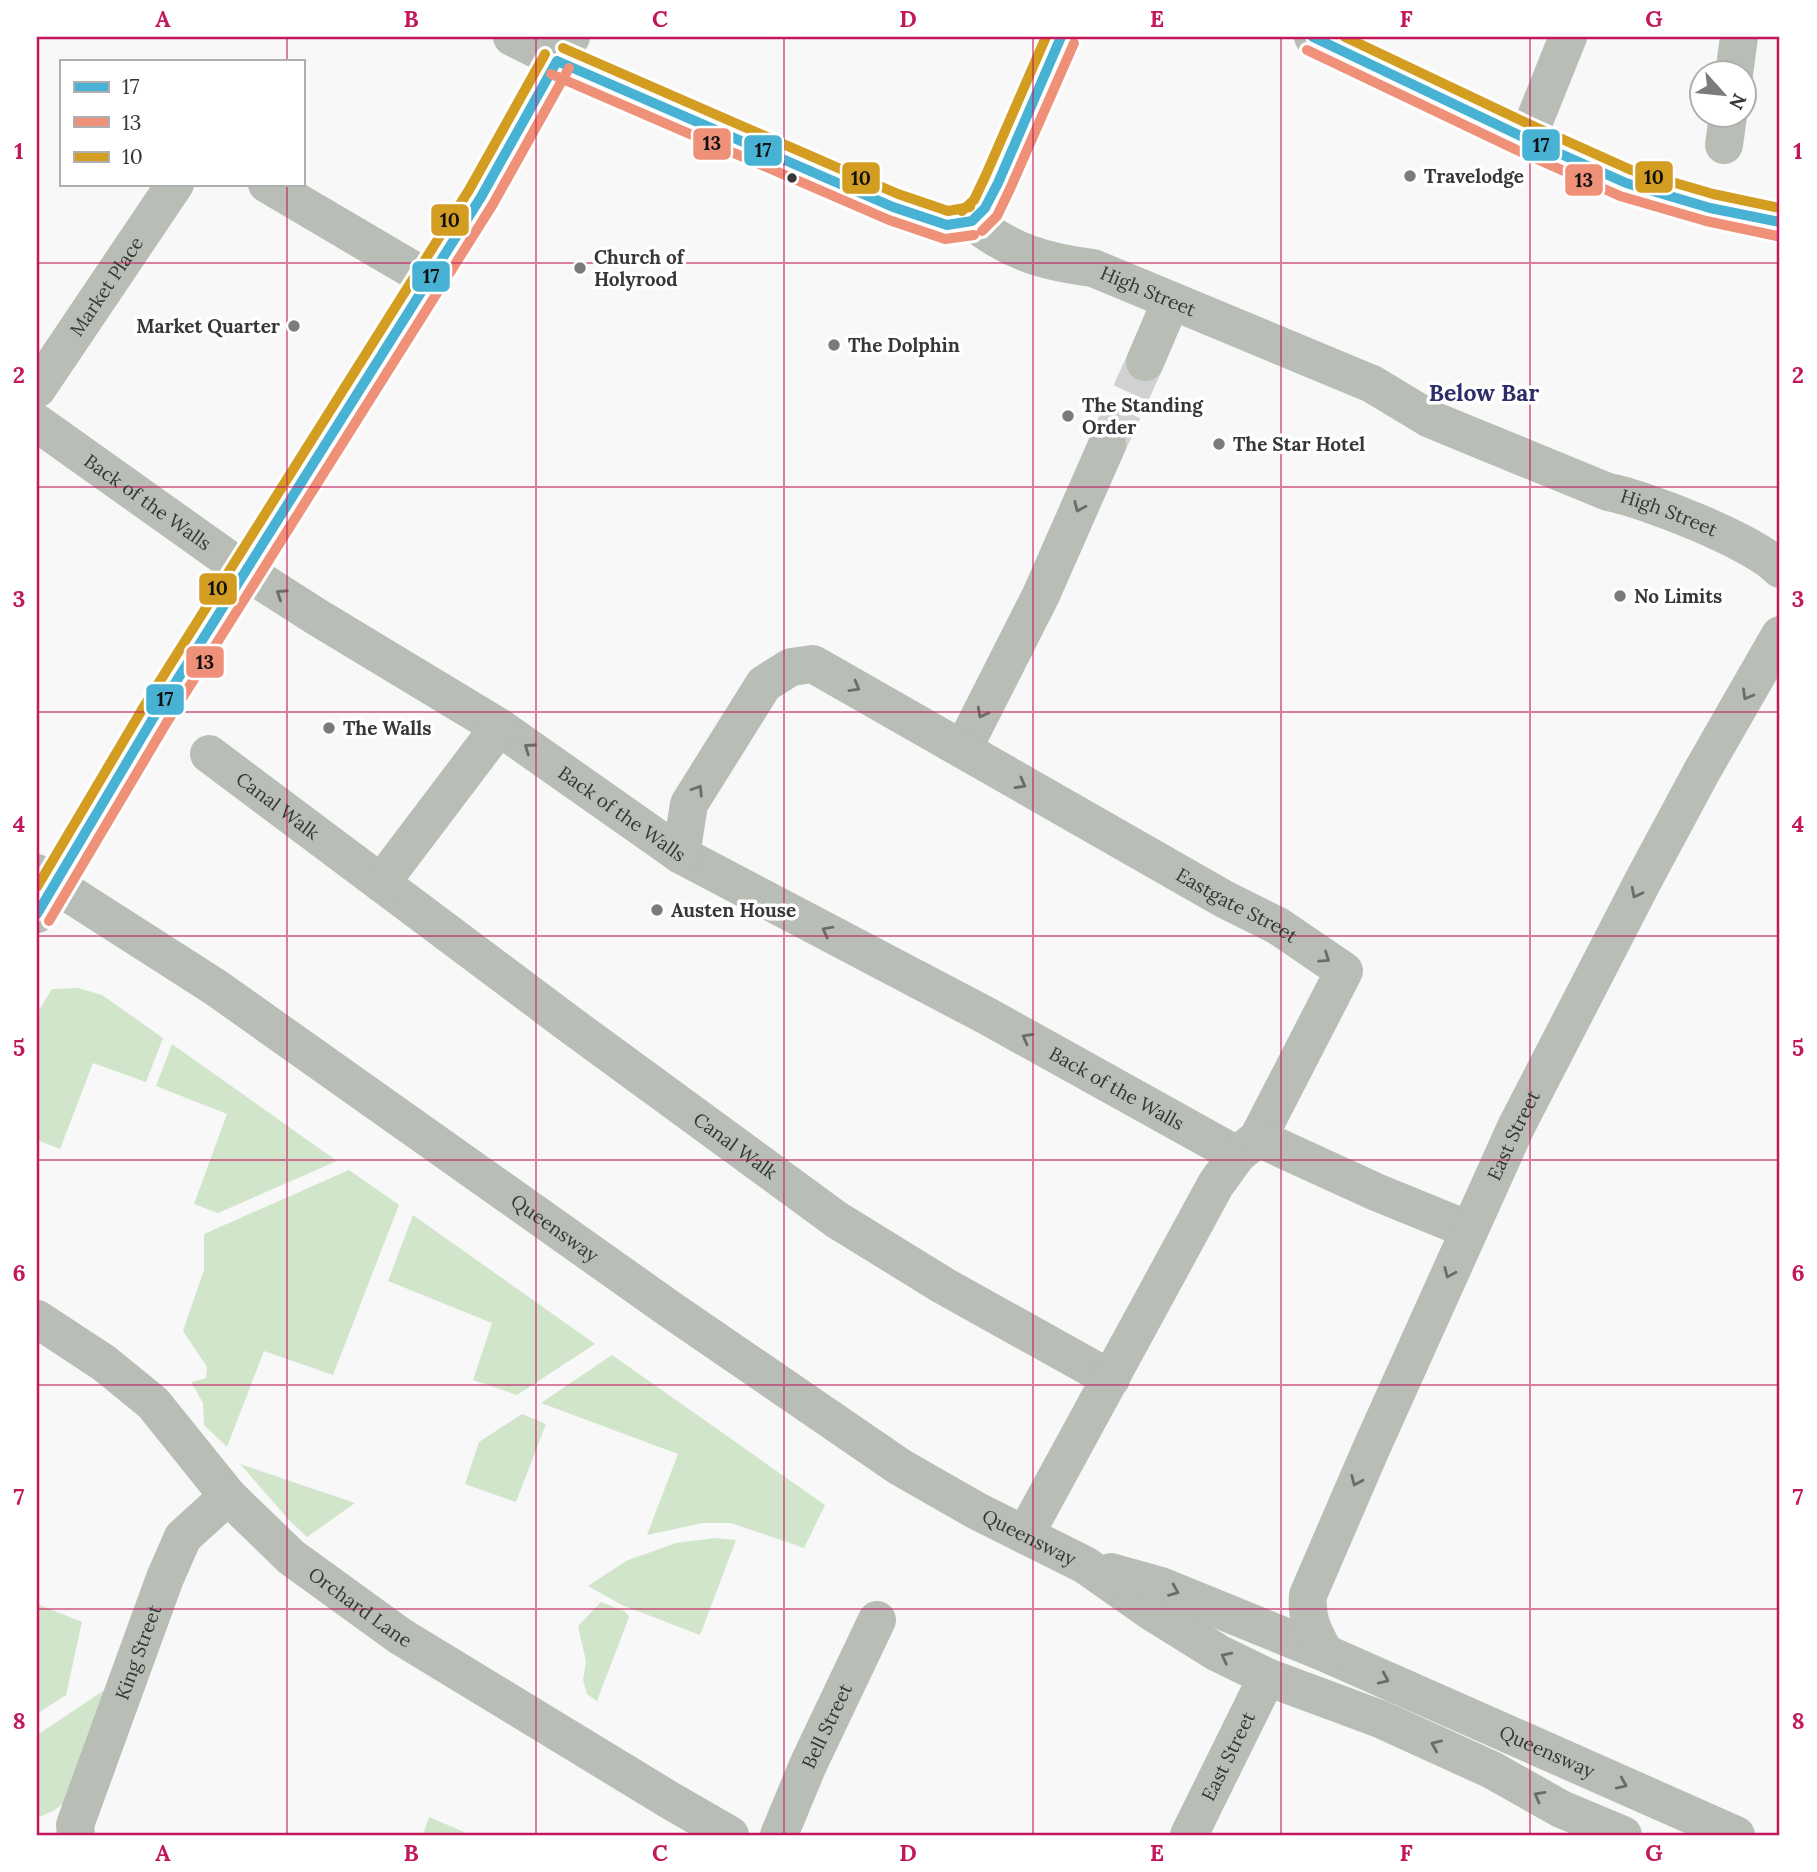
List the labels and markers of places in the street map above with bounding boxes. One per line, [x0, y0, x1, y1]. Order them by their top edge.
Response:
place label: Travelodge [1424, 164, 1524, 188]
marker: Travelodge [1402, 168, 1418, 184]
unlabelled marker [785, 171, 799, 185]
place label: Church of Holyrood [594, 245, 686, 291]
marker: Church of Holyrood [572, 260, 588, 276]
place label: Market Quarter [136, 314, 280, 338]
marker: Market Quarter [286, 318, 302, 334]
place label: The Dolphin [848, 333, 960, 357]
marker: The Dolphin [826, 337, 842, 353]
place label: The Standing Order [1082, 393, 1204, 439]
marker: The Standing Order [1060, 408, 1076, 424]
place label: The Star Hotel [1233, 432, 1365, 456]
marker: The Star Hotel [1211, 436, 1227, 452]
place label: No Limits [1634, 584, 1722, 608]
marker: No Limits [1612, 588, 1628, 604]
place label: The Walls [343, 716, 431, 740]
marker: The Walls [321, 720, 337, 736]
place label: Austen House [671, 898, 796, 922]
marker: Austen House [649, 902, 665, 918]

